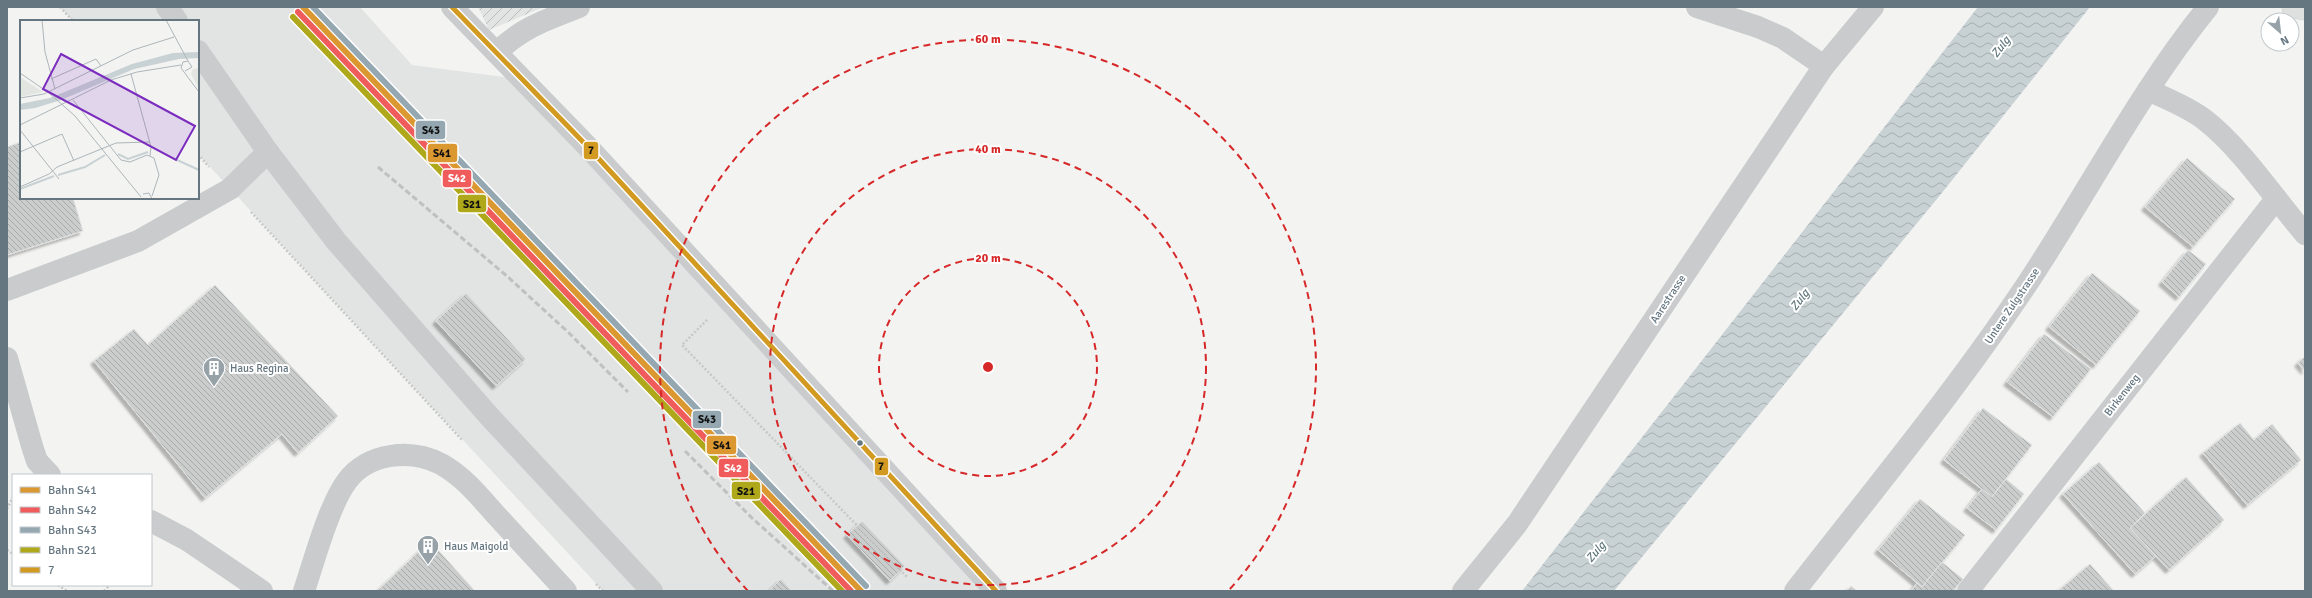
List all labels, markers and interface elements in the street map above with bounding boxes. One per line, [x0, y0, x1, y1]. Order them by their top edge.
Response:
north arrow [2260, 12, 2300, 52]
inset map [20, 20, 199, 199]
text: 60 m [975, 32, 1001, 47]
water label: Zulg [1988, 32, 2015, 61]
text: N [2278, 33, 2291, 48]
line badge: S43 [415, 120, 446, 140]
text: S43 [422, 124, 440, 137]
line badge: 7 [583, 141, 599, 160]
text: 40 m [975, 142, 1001, 157]
line badge: S41 [427, 143, 458, 163]
text: 7 [588, 144, 594, 157]
text: S41 [433, 147, 451, 160]
line badge: S42 [442, 169, 472, 188]
text: S42 [448, 172, 466, 185]
line badge: S21 [457, 194, 487, 213]
text: S21 [463, 198, 481, 211]
text: 20 m [975, 251, 1001, 266]
street label: Untere Zulgstrasse [1982, 266, 2042, 346]
street label: Aarestrasse [1648, 272, 1688, 326]
water label: Zulg [1787, 285, 1814, 314]
building icon: Haus Regina [201, 355, 227, 388]
centre of rings [981, 360, 995, 374]
place label: Haus Regina [230, 362, 289, 375]
street label: Birkenweg [2102, 371, 2142, 418]
line badge: S43 [692, 410, 722, 429]
text: S43 [698, 413, 716, 426]
line badge: S41 [706, 435, 737, 455]
unlabelled marker [855, 438, 865, 448]
text: S41 [713, 439, 731, 452]
line badge: 7 [874, 457, 889, 476]
line badge: S42 [718, 458, 749, 478]
text: 7 [878, 460, 884, 473]
text: S42 [724, 462, 742, 475]
legend [12, 474, 152, 586]
line badge: S21 [731, 481, 761, 500]
text: Bahn S41 [48, 483, 97, 498]
text: S21 [737, 485, 755, 498]
text: Bahn S42 [48, 503, 97, 518]
text: Bahn S43 [48, 523, 97, 538]
building icon: Haus Maigold [415, 533, 441, 566]
water label: Zulg [1583, 537, 1610, 566]
place label: Haus Maigold [444, 540, 508, 553]
text: Bahn S21 [48, 543, 97, 558]
text: 7 [48, 563, 54, 578]

